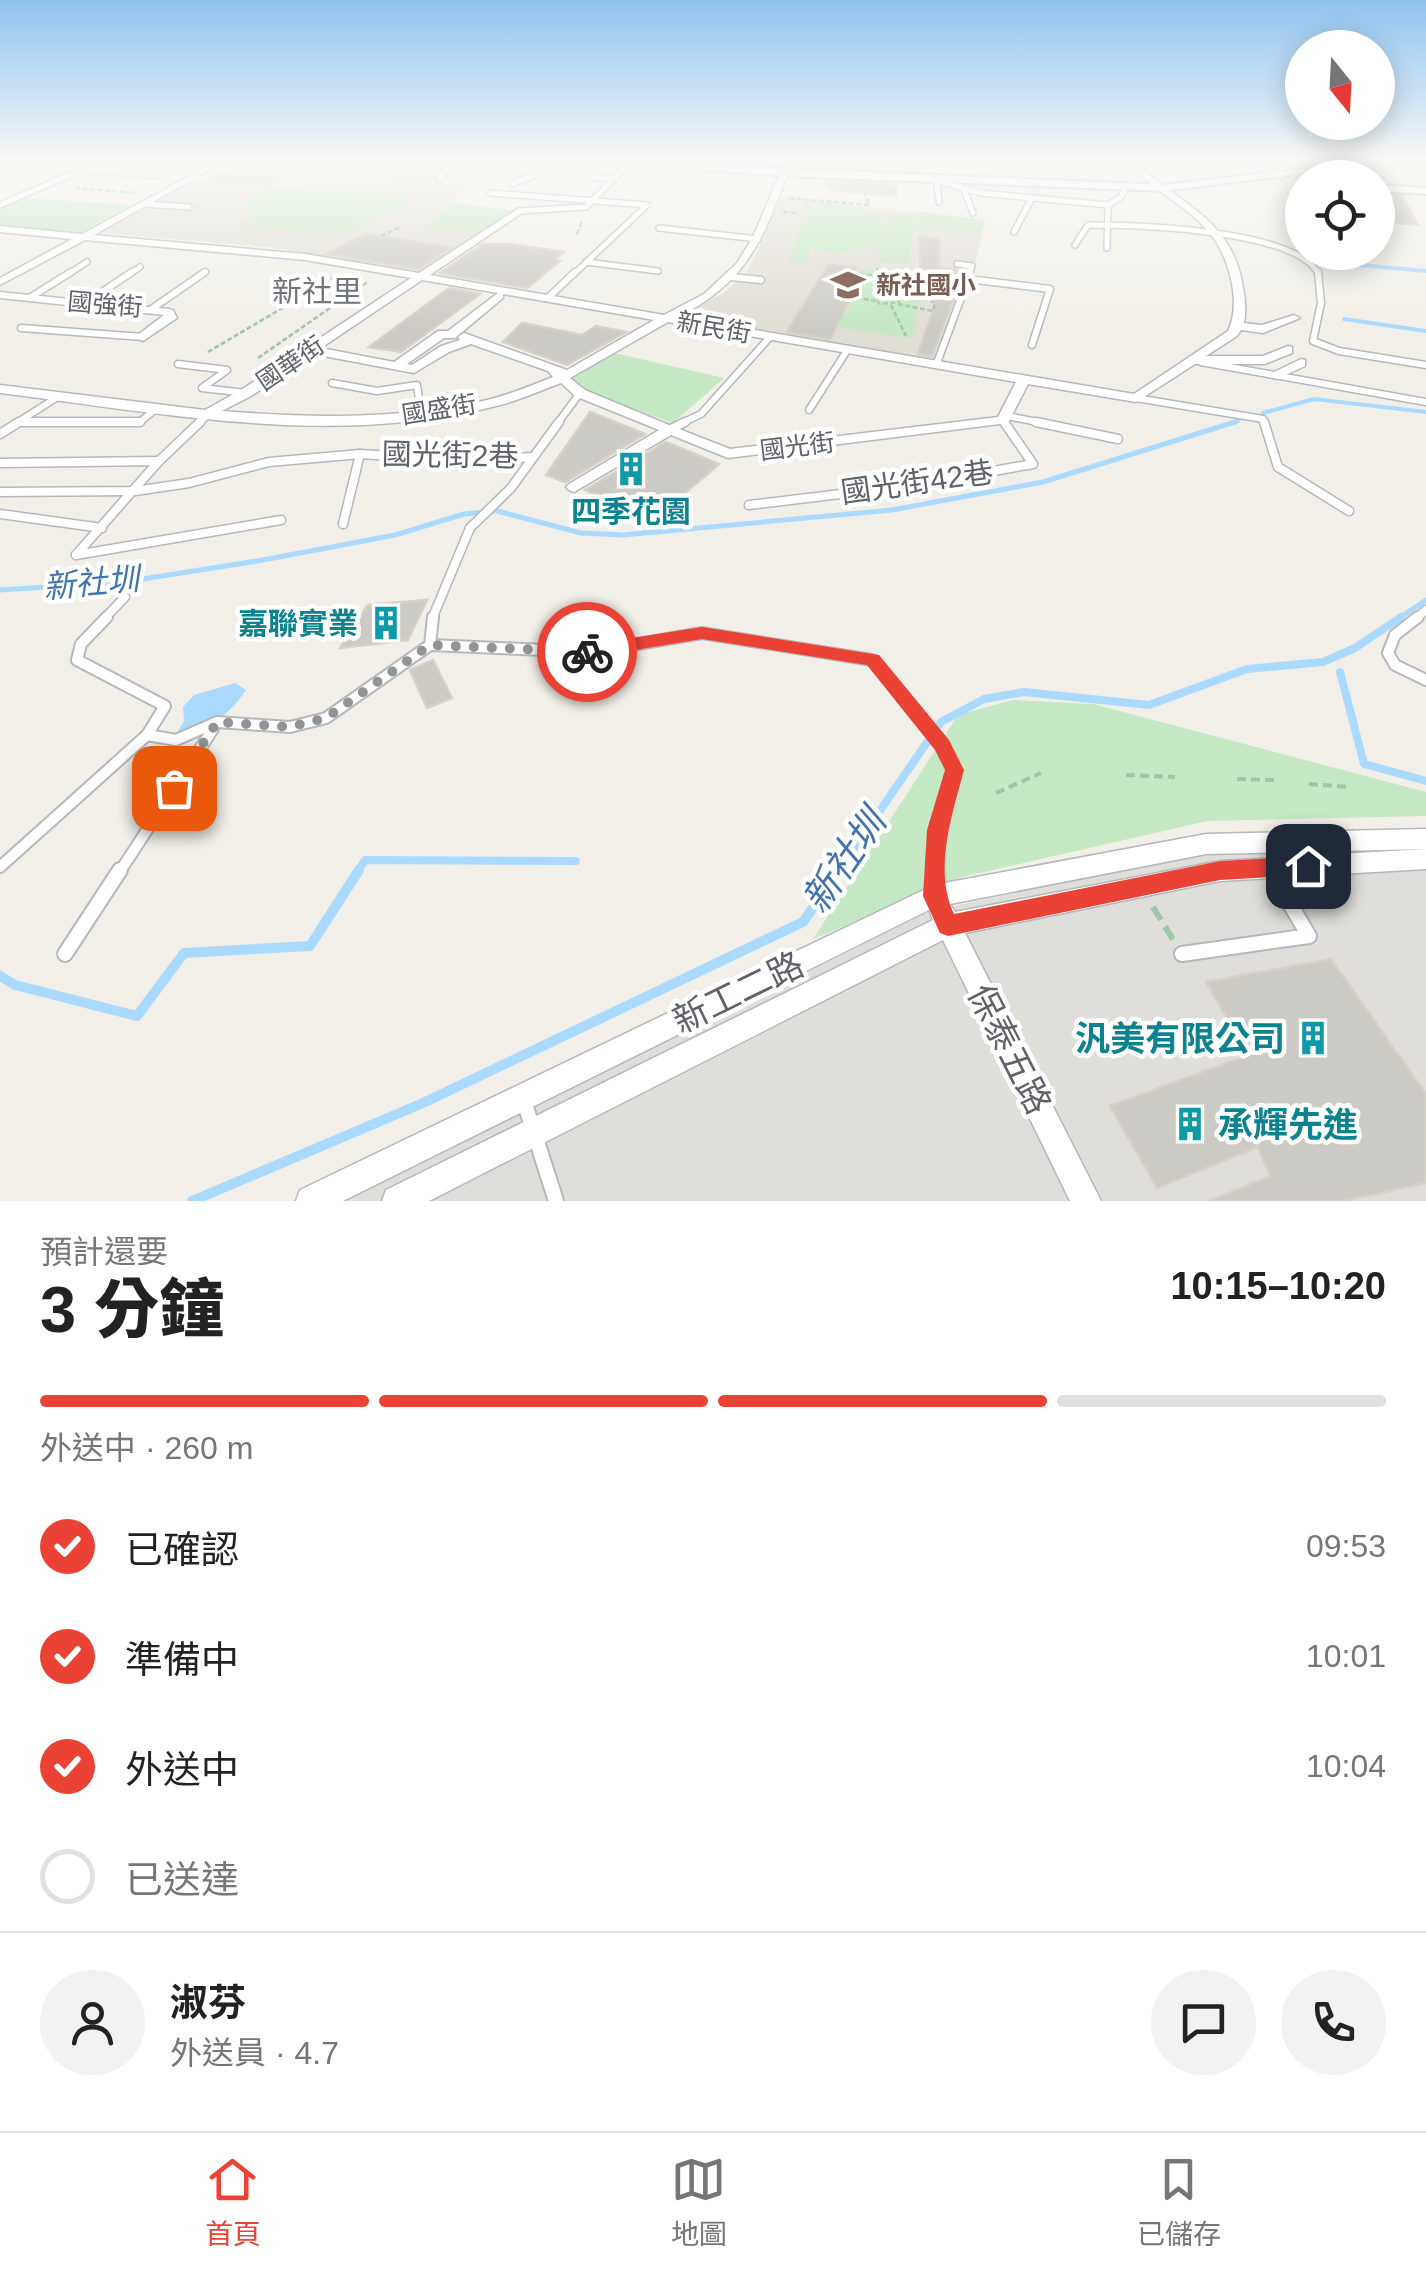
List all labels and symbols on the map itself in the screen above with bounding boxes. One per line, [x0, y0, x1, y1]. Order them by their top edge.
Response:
north arrow [1285, 30, 1395, 140]
school or university icon: 新社國小 [829, 266, 867, 304]
place label: 新社國小 [876, 271, 976, 299]
district label: 新社里 [272, 275, 362, 308]
street label: 國強街 [66, 287, 144, 321]
street label: 新民街 [675, 307, 753, 347]
street label: 國華街 [251, 330, 329, 396]
street label: 國盛街 [400, 389, 478, 429]
street label: 國光街 [758, 428, 836, 464]
street label: 國光街2巷 [381, 437, 519, 473]
building icon: 四季花園 [612, 450, 650, 488]
street label: 國光街42巷 [839, 455, 995, 509]
place label: 四季花園 [571, 495, 691, 528]
water label: 新社圳 [42, 561, 144, 605]
courier [537, 602, 637, 702]
building icon: 嘉聯實業 [367, 604, 405, 642]
place label: 嘉聯實業 [238, 607, 358, 640]
pin [132, 746, 217, 831]
water label: 新社圳 [794, 798, 897, 920]
pin [1266, 824, 1351, 909]
street label: 新工二路 [667, 944, 809, 1040]
street label: 保泰五路 [961, 978, 1059, 1120]
place label: 汎美有限公司 [1075, 1019, 1285, 1058]
building icon: 汎美有限公司 [1294, 1019, 1332, 1057]
building icon: 承輝先進 [1171, 1105, 1209, 1143]
place label: 承輝先進 [1218, 1105, 1358, 1144]

